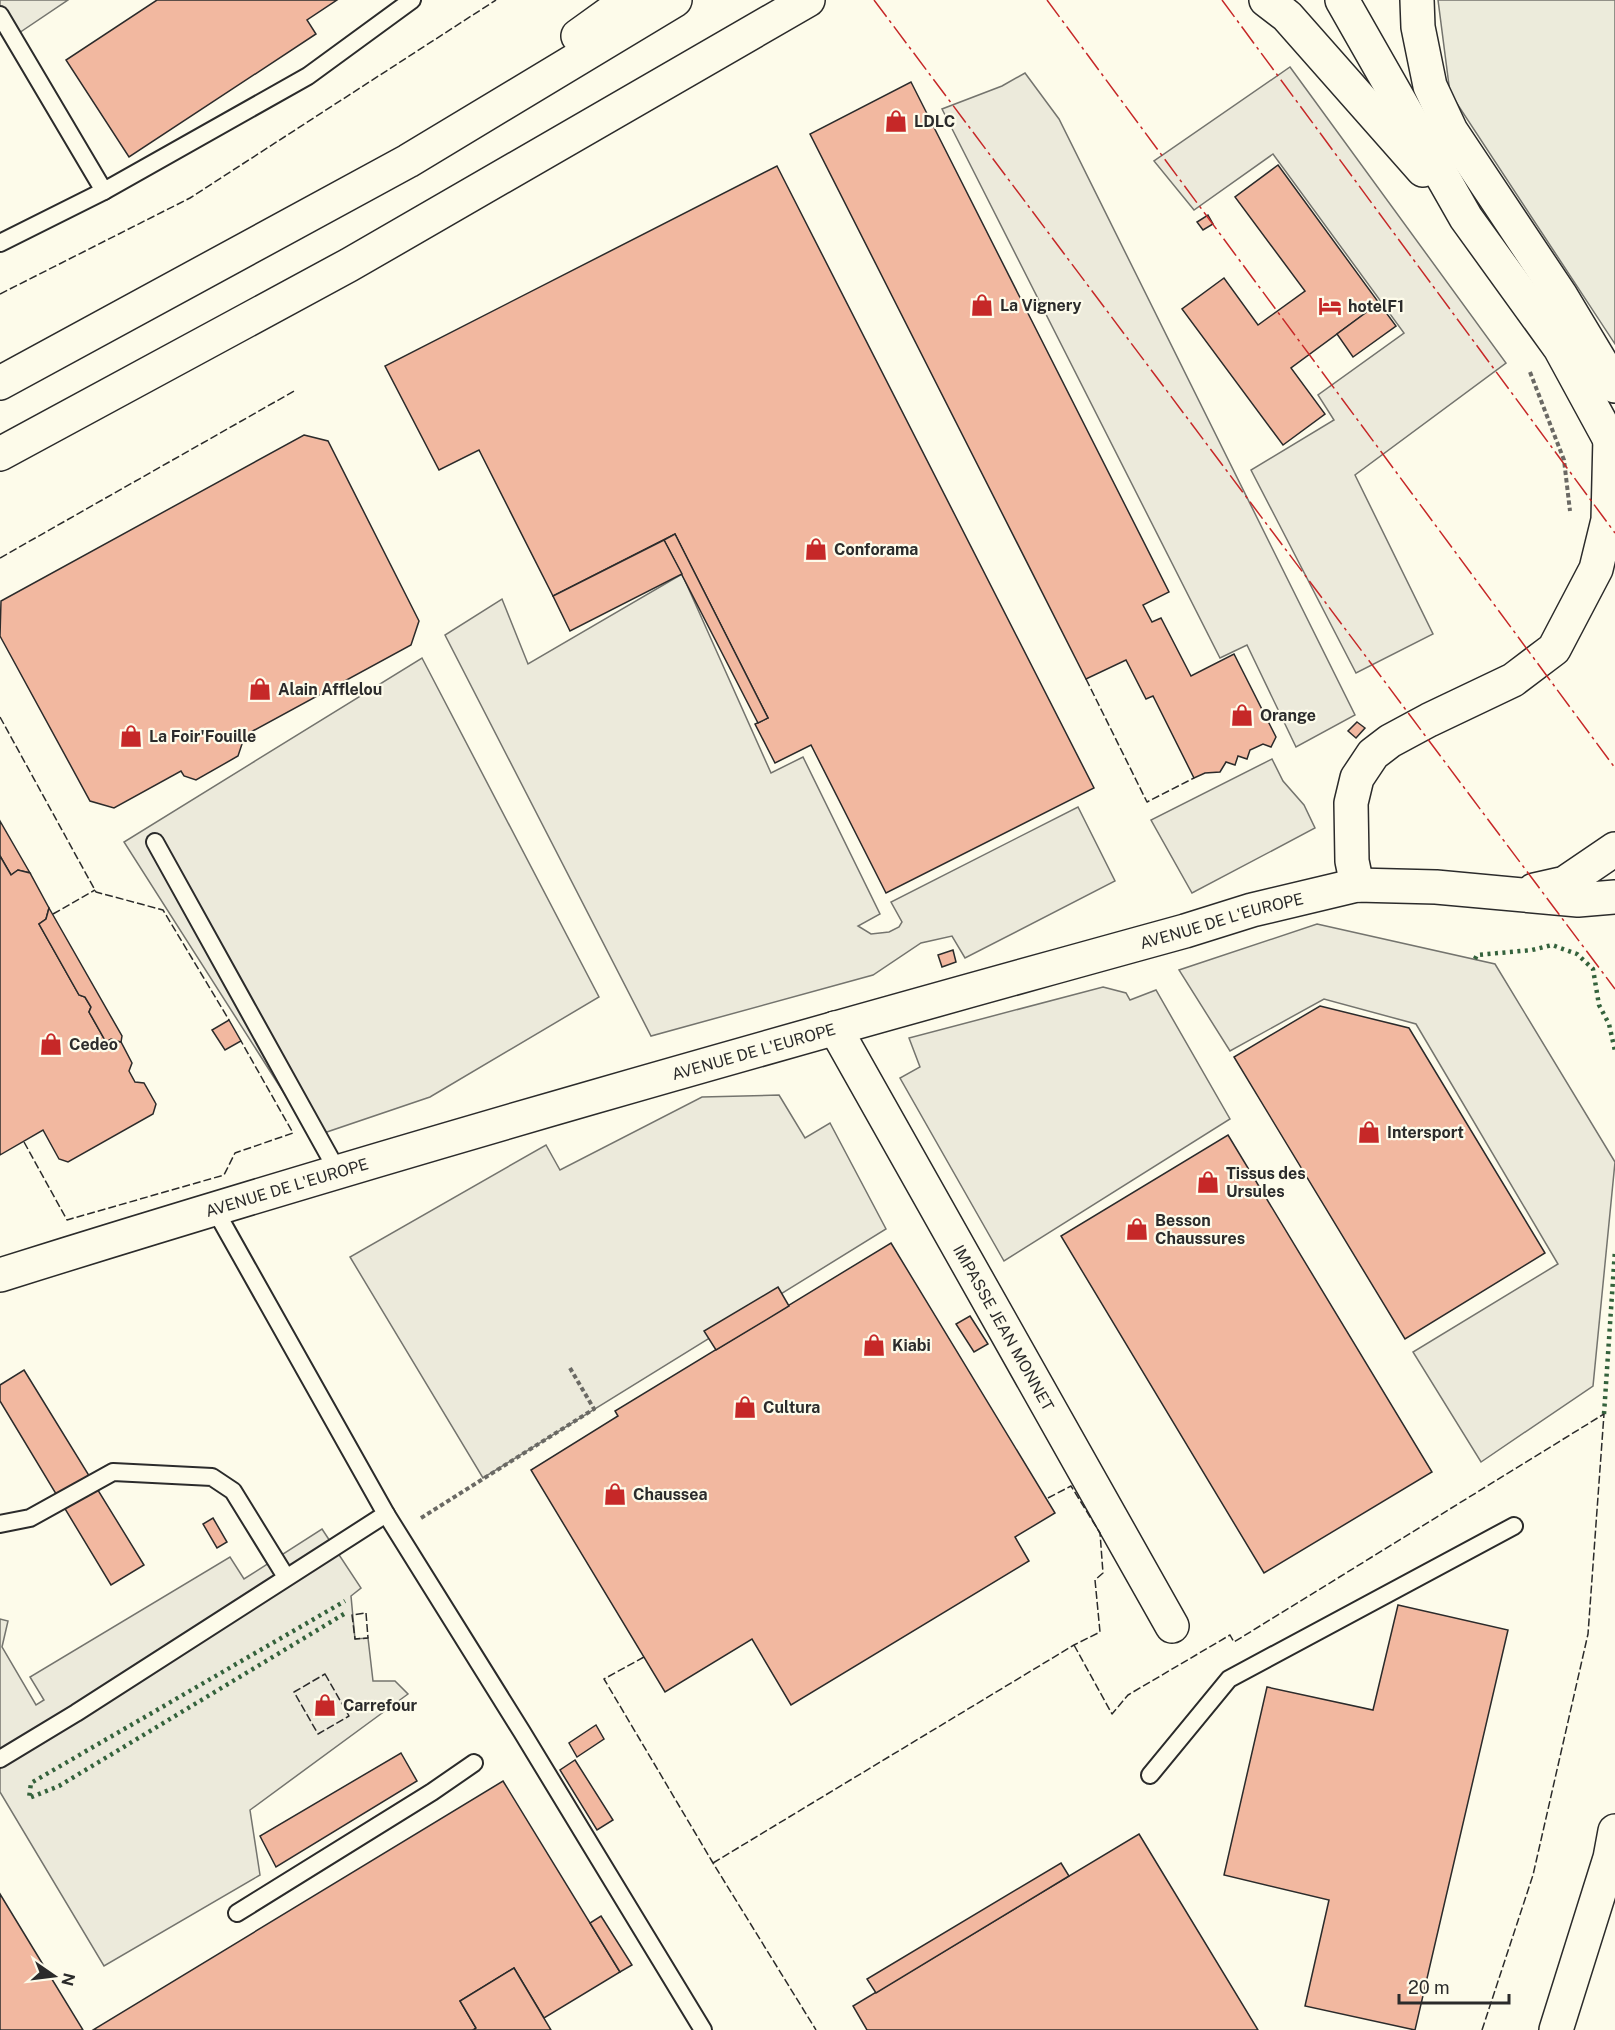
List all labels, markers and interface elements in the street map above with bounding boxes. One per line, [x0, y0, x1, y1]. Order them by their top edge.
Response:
shop icon: LDLC [883, 108, 909, 134]
place label: LDLC [914, 112, 955, 131]
shop icon: La Vignery [969, 292, 995, 318]
hotel icon: hotelF1 [1317, 293, 1343, 319]
place label: La Vignery [1000, 296, 1082, 315]
place label: hotelF1 [1348, 297, 1404, 316]
shop icon: Conforama [803, 536, 829, 562]
place label: Conforama [834, 540, 918, 559]
shop icon: Alain Afflelou [247, 676, 273, 702]
place label: Alain Afflelou [278, 680, 382, 699]
shop icon: Orange [1229, 702, 1255, 728]
place label: Orange [1260, 706, 1316, 725]
shop icon: La Foir'Fouille [118, 723, 144, 749]
place label: La Foir'Fouille [149, 727, 256, 746]
street label: AVENUE DE L'EUROPE [1138, 889, 1305, 953]
street label: AVENUE DE L'EUROPE [670, 1020, 838, 1084]
shop icon: Cedeo [38, 1031, 64, 1057]
place label: Cedeo [69, 1035, 118, 1054]
shop icon: Intersport [1356, 1119, 1382, 1145]
place label: Intersport [1387, 1123, 1464, 1142]
street label: AVENUE DE L'EUROPE [203, 1154, 371, 1221]
place label: Tissus des Ursules [1226, 1164, 1306, 1201]
shop icon: Tissus des Ursules [1195, 1169, 1221, 1195]
place label: Besson Chaussures [1155, 1211, 1245, 1248]
shop icon: Besson Chaussures [1124, 1216, 1150, 1242]
street label: IMPASSE JEAN MONNET [949, 1242, 1058, 1415]
shop icon: Kiabi [861, 1332, 887, 1358]
place label: Kiabi [892, 1336, 931, 1355]
shop icon: Cultura [732, 1394, 758, 1420]
place label: Cultura [763, 1398, 820, 1417]
shop icon: Chaussea [602, 1481, 628, 1507]
place label: Chaussea [633, 1485, 708, 1504]
shop icon: Carrefour [312, 1692, 338, 1718]
place label: Carrefour [343, 1696, 418, 1715]
north arrow [24, 1946, 84, 2006]
scale bar [1399, 1967, 1508, 2005]
text: N [57, 1971, 79, 1988]
text: 20 m [1408, 1977, 1450, 1998]

